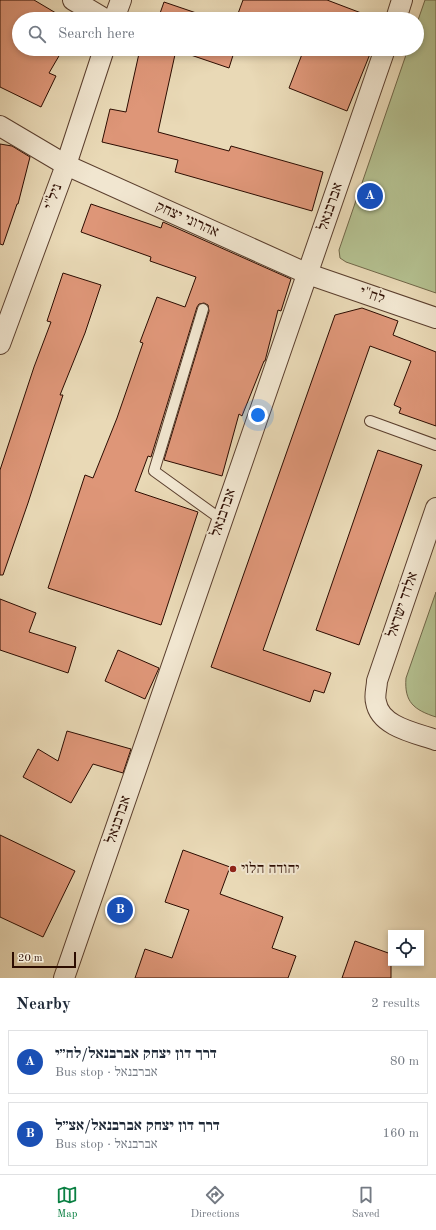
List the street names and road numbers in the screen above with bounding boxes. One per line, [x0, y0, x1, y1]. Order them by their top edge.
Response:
street label: אברבנאל [315, 181, 346, 233]
street label: ניל"י [41, 182, 66, 212]
street label: אהרוני יצחק [153, 199, 221, 241]
street label: לח"י [358, 284, 387, 307]
street label: אברבנאל [208, 487, 239, 539]
street label: אלדד ישראל [384, 570, 421, 640]
street label: אברבנאל [103, 794, 134, 846]

